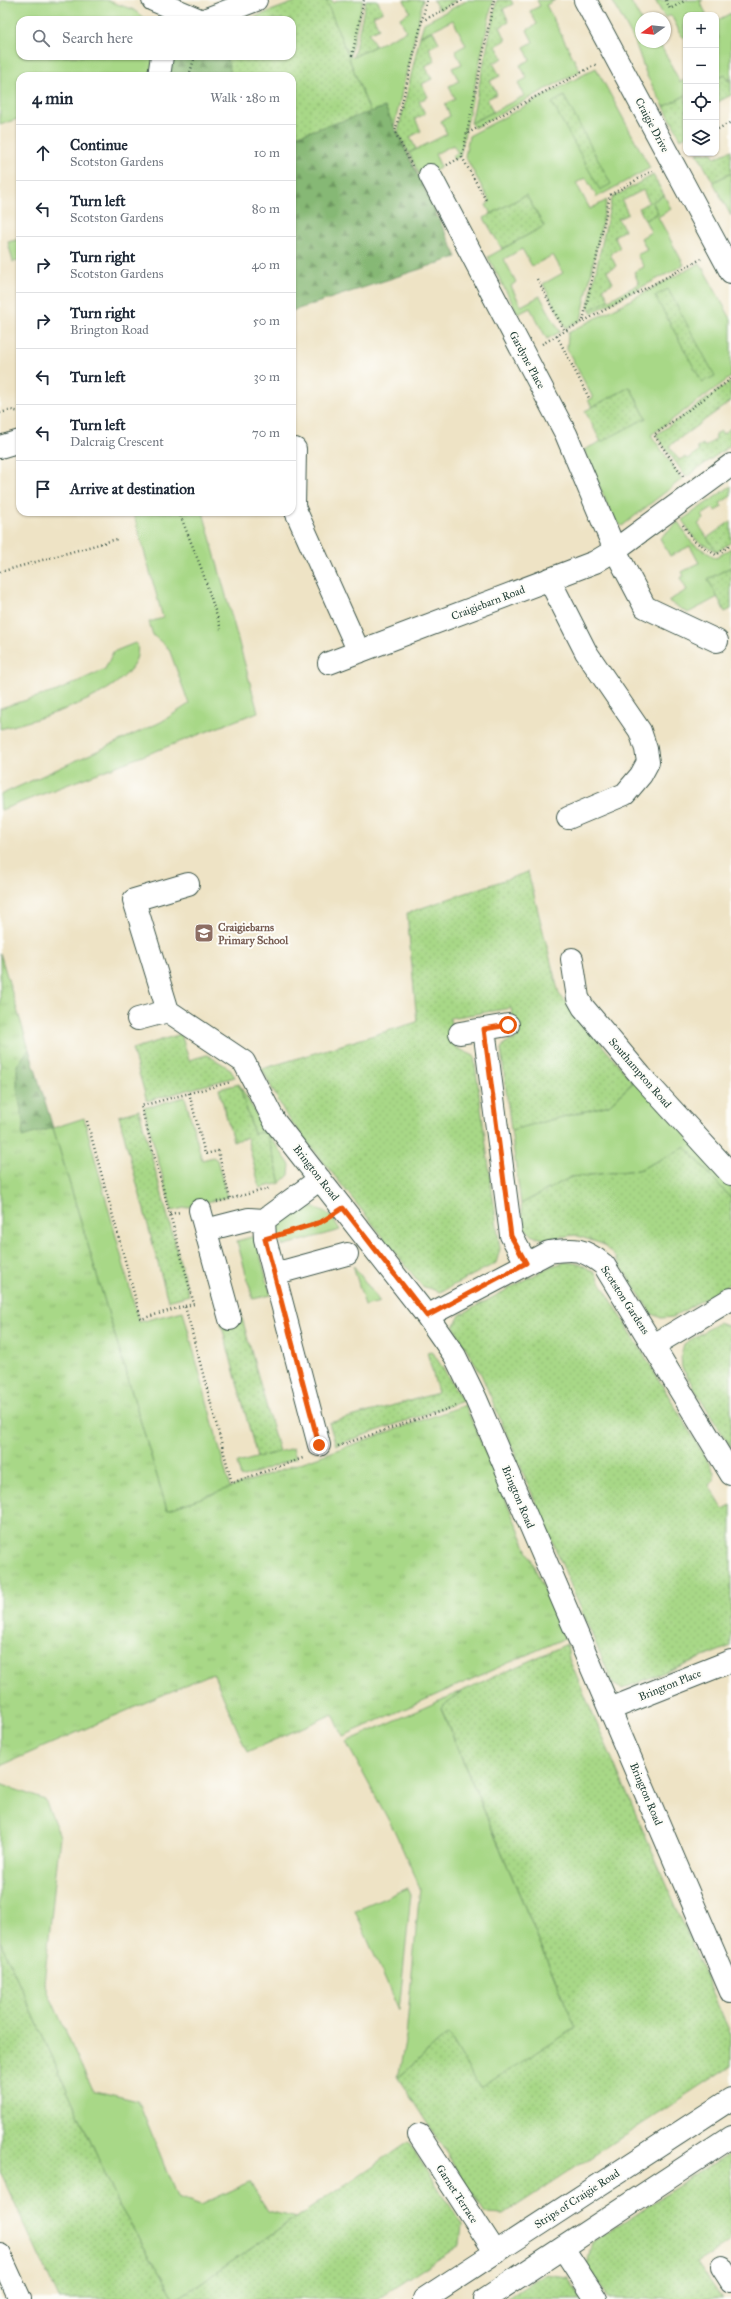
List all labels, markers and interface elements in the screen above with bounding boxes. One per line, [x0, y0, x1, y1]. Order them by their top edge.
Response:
north arrow [635, 12, 671, 48]
map controls [683, 12, 719, 156]
button: + [683, 12, 719, 48]
search box [16, 16, 296, 60]
icon: search [30, 27, 52, 49]
text: Search here [62, 29, 133, 47]
button: − [683, 48, 719, 84]
button: locate [683, 84, 719, 120]
text: 4 min [32, 88, 73, 109]
text: Walk · 280 m [210, 90, 280, 106]
street label: Craigie Drive [632, 96, 672, 155]
button: layers [683, 120, 719, 156]
text: Continue [70, 136, 128, 154]
icon: ahead [32, 142, 54, 164]
text: 10 m [254, 145, 280, 161]
text: Scotston Gardens [70, 154, 164, 170]
text: Turn left [70, 192, 126, 210]
icon: left [32, 198, 54, 220]
text: 80 m [252, 201, 280, 217]
text: Scotston Gardens [70, 210, 164, 226]
text: Turn right [70, 248, 135, 266]
icon: right [32, 254, 54, 276]
text: 40 m [251, 257, 280, 273]
text: Scotston Gardens [70, 266, 164, 282]
text: Turn right [70, 304, 135, 322]
icon: right [32, 310, 54, 332]
text: 50 m [253, 313, 280, 329]
text: Brington Road [70, 322, 149, 338]
street label: Gardyne Place [506, 329, 548, 391]
icon: left [32, 366, 54, 388]
text: Turn left [70, 368, 126, 386]
text: 30 m [254, 369, 280, 385]
text: Turn left [70, 416, 126, 434]
icon: left [32, 422, 54, 444]
text: 70 m [252, 425, 280, 441]
text: Dalcraig Crescent [70, 434, 164, 450]
icon: arrive [32, 478, 54, 500]
text: Arrive at destination [70, 480, 195, 498]
street label: Craigiebarn Road [449, 583, 527, 623]
place label: Craigiebarns Primary School [218, 921, 289, 948]
school or university icon: Craigiebarns Primary School [193, 922, 215, 944]
route start [499, 1016, 517, 1034]
street label: Southampton Road [606, 1035, 674, 1111]
street label: Brington Road [290, 1143, 342, 1204]
street label: Scotston Gardens [598, 1263, 652, 1337]
route end [310, 1436, 328, 1454]
street label: Brington Road [499, 1464, 537, 1531]
street label: Brington Place [637, 1666, 704, 1703]
street label: Brington Road [627, 1761, 665, 1828]
street label: Garnet Terrace [433, 2162, 481, 2226]
street label: Strips of Craigie Road [532, 2166, 622, 2231]

